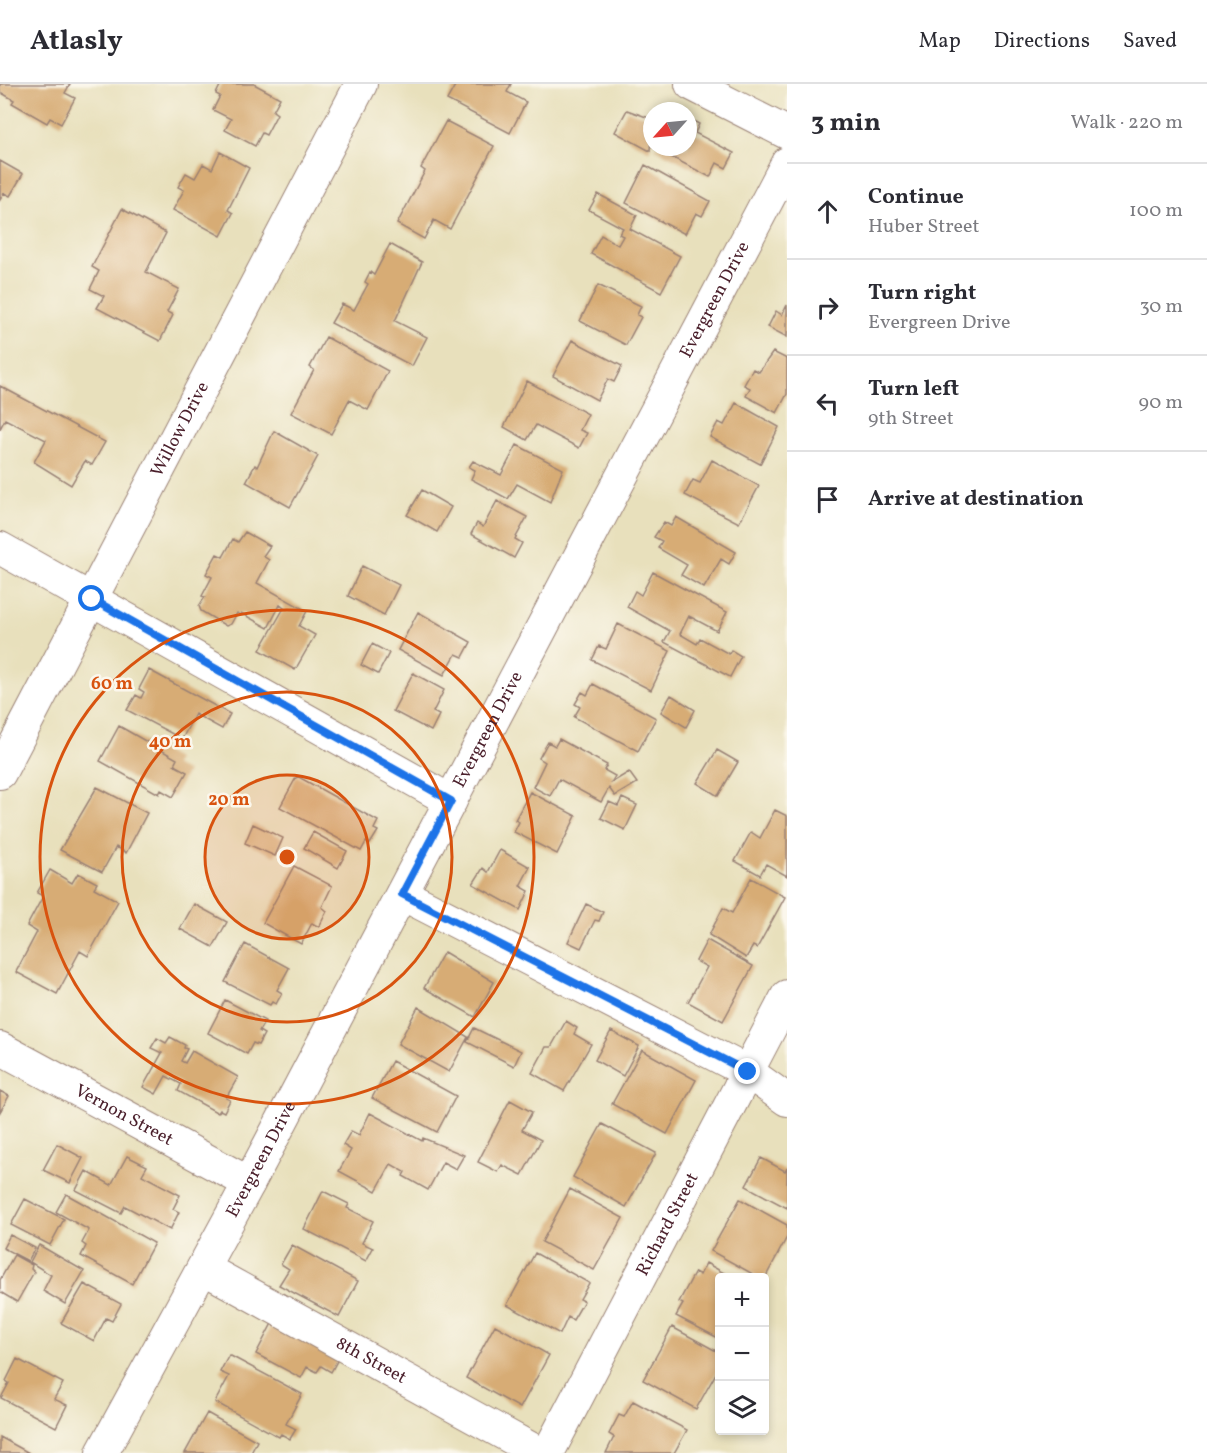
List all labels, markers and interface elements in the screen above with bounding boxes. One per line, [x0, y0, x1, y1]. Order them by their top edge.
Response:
text: Atlasly [30, 22, 123, 61]
text: Map [919, 27, 961, 56]
text: Directions [994, 27, 1090, 56]
text: Saved [1123, 27, 1177, 56]
north arrow [643, 102, 697, 156]
text: 3 min [811, 105, 881, 141]
text: Walk · 220 m [1071, 109, 1183, 137]
text: Continue [868, 182, 964, 213]
icon: ahead [811, 195, 844, 228]
text: 100 m [1129, 197, 1183, 225]
text: Huber Street [868, 213, 980, 241]
street label: Evergreen Drive [674, 237, 756, 362]
text: Turn right [868, 278, 976, 309]
icon: right [811, 291, 844, 324]
text: 30 m [1139, 293, 1183, 321]
text: Evergreen Drive [868, 309, 1011, 337]
text: Turn left [868, 374, 959, 405]
street label: Willow Drive [145, 377, 215, 481]
icon: left [811, 387, 844, 420]
text: 90 m [1139, 389, 1183, 417]
text: 9th Street [868, 405, 954, 433]
icon: arrive [811, 483, 844, 516]
text: Arrive at destination [868, 484, 1084, 515]
route start [78, 585, 104, 611]
street label: Evergreen Drive [447, 667, 529, 792]
text: 60 m [91, 672, 133, 697]
text: 40 m [149, 730, 191, 755]
text: 20 m [208, 788, 250, 813]
centre of rings [277, 847, 297, 867]
route end [734, 1058, 760, 1084]
street label: Vernon Street [70, 1078, 178, 1152]
street label: Evergreen Drive [220, 1097, 302, 1222]
street label: Richard Street [630, 1168, 705, 1280]
map controls [715, 1273, 769, 1435]
button: + [715, 1273, 769, 1327]
button: − [715, 1327, 769, 1381]
street label: 8th Street [331, 1331, 411, 1390]
button: layers [715, 1381, 769, 1435]

